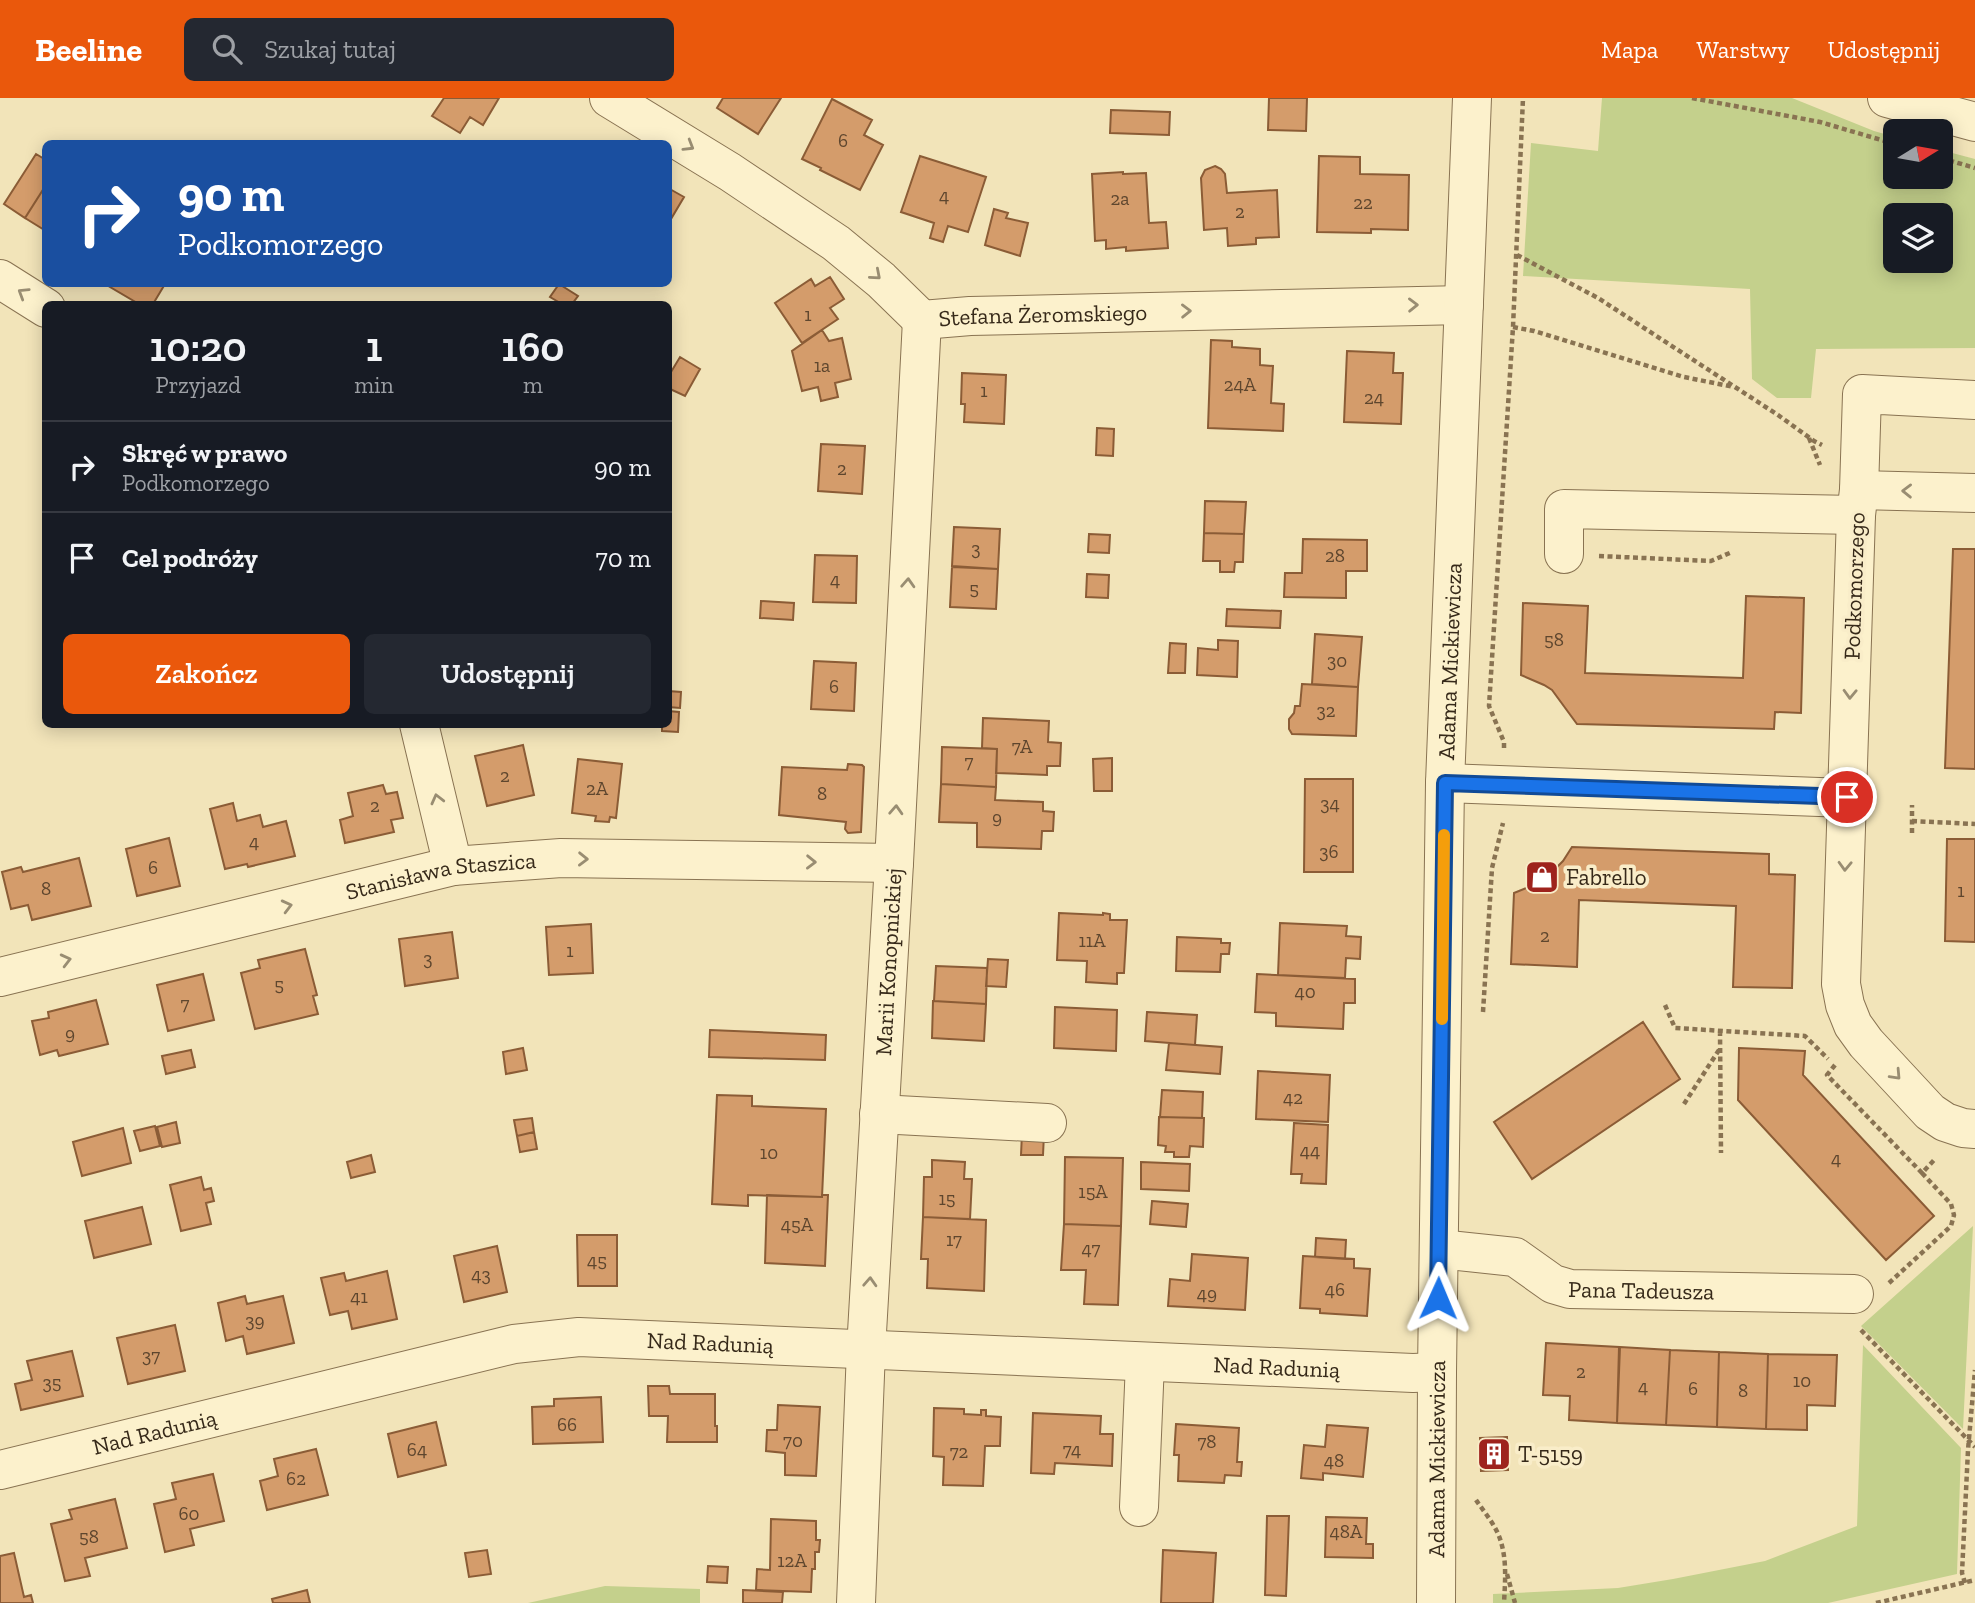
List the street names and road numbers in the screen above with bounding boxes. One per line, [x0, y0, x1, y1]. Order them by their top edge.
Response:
street label: Stefana Żeromskiego [937, 298, 1148, 333]
street label: Podkomorzego [1837, 512, 1871, 660]
street label: Adama Mickiewicza [1432, 562, 1468, 760]
street label: Stanisława Staszica [343, 846, 537, 906]
street label: Marii Konopnickiej [869, 867, 908, 1057]
street label: Pana Tadeusza [1568, 1275, 1715, 1306]
street label: Nad Radunią [646, 1326, 775, 1359]
street label: Nad Radunią [1213, 1350, 1342, 1384]
street label: Adama Mickiewicza [1422, 1360, 1451, 1558]
street label: Nad Radunią [89, 1403, 220, 1461]

